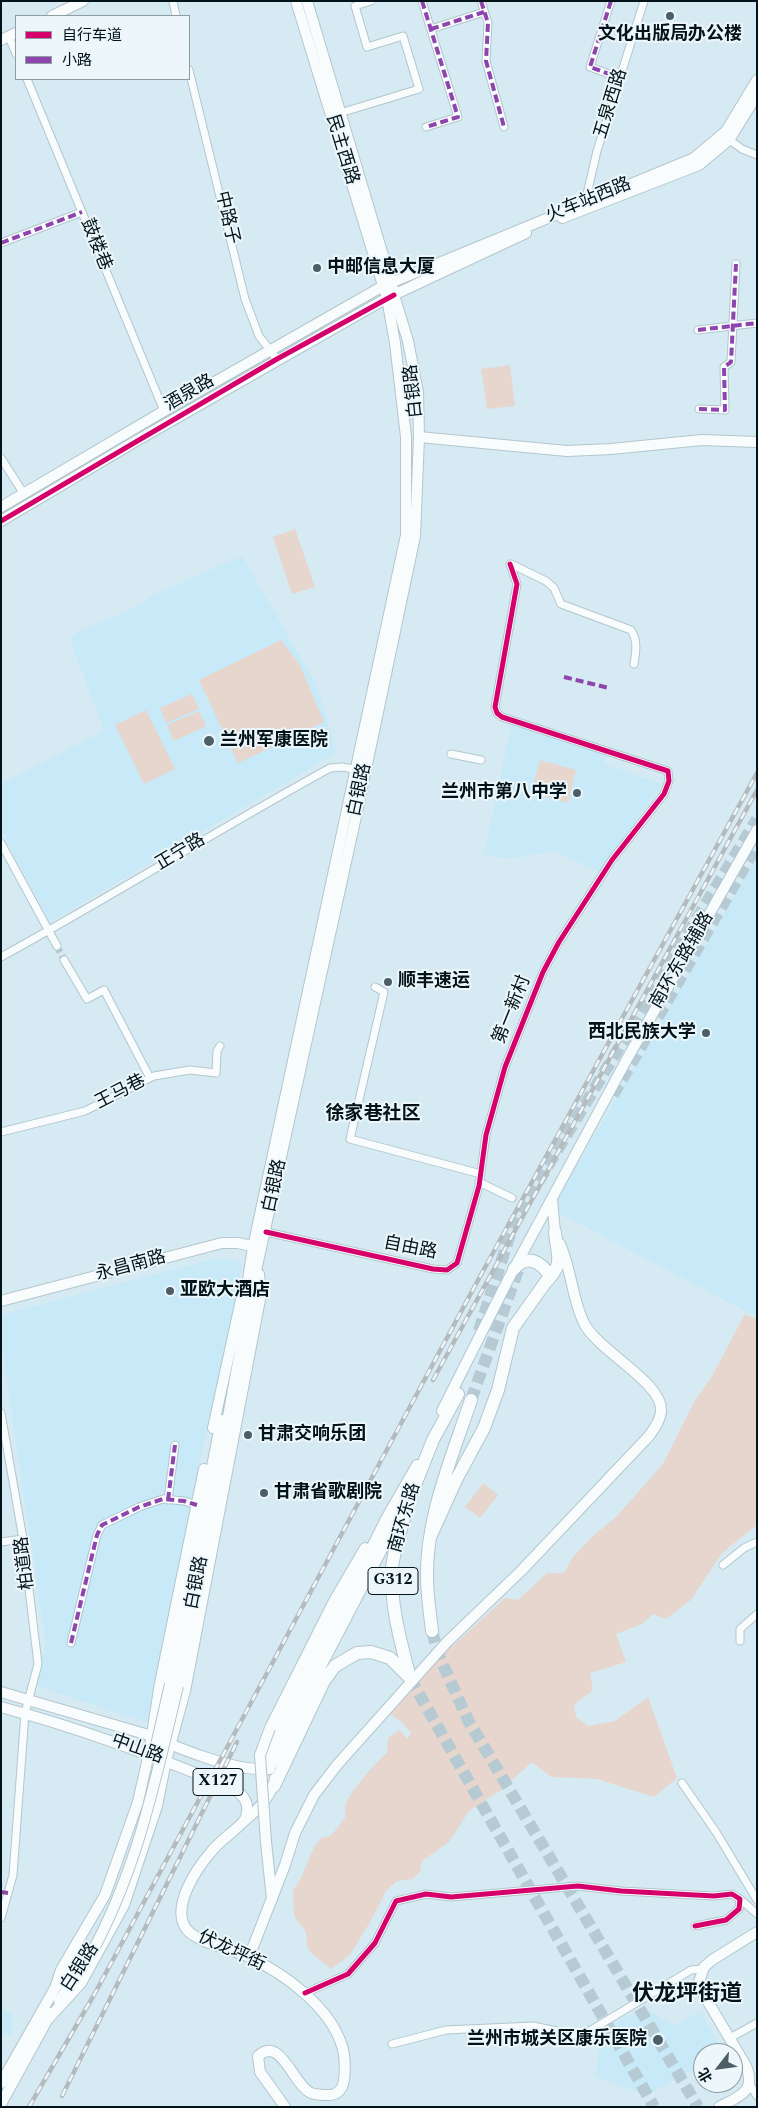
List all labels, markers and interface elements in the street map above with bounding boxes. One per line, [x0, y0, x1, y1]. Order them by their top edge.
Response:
marker: 文化出版局办公楼 [664, 10, 676, 22]
legend [15, 15, 190, 80]
text: 自行车道 [62, 24, 122, 47]
place label: 文化出版局办公楼 [598, 24, 742, 46]
text: 小路 [62, 49, 92, 72]
street label: 五泉西路 [591, 66, 633, 142]
street label: 民主西路 [320, 112, 362, 188]
street label: 火车站西路 [543, 174, 635, 228]
street label: 中路子 [209, 189, 243, 247]
street label: 鼓楼巷 [75, 216, 115, 274]
place label: 中邮信息大厦 [327, 257, 435, 279]
marker: 中邮信息大厦 [311, 262, 323, 274]
street label: 白银路 [401, 363, 429, 419]
street label: 酒泉路 [161, 371, 219, 417]
place label: 兰州军康医院 [220, 730, 328, 752]
marker: 兰州军康医院 [202, 734, 216, 748]
street label: 白银路 [345, 761, 377, 819]
place label: 兰州市第八中学 [441, 782, 567, 804]
marker: 兰州市第八中学 [571, 787, 583, 799]
street label: 正宁路 [152, 830, 210, 876]
street label: 南环东路辅路 [647, 909, 719, 1013]
place label: 顺丰速运 [398, 971, 470, 993]
street label: 第一新村 [490, 973, 536, 1047]
marker: 顺丰速运 [382, 976, 394, 988]
place label: 西北民族大学 [588, 1022, 696, 1044]
marker: 西北民族大学 [700, 1027, 712, 1039]
street label: 王马巷 [92, 1071, 150, 1115]
district label: 徐家巷社区 [326, 1104, 420, 1126]
street label: 白银路 [260, 1157, 292, 1215]
street label: 自由路 [381, 1233, 439, 1265]
street label: 永昌南路 [93, 1247, 169, 1287]
place label: 亚欧大酒店 [180, 1280, 270, 1302]
marker: 亚欧大酒店 [164, 1285, 176, 1297]
place label: 甘肃交响乐团 [258, 1424, 366, 1446]
marker: 甘肃交响乐团 [242, 1429, 254, 1441]
street label: 南环东路 [386, 1480, 426, 1556]
place label: 甘肃省歌剧院 [274, 1482, 382, 1504]
marker: 甘肃省歌剧院 [258, 1487, 270, 1499]
street label: 柏道路 [12, 1535, 40, 1591]
street label: 白银路 [182, 1554, 214, 1612]
road number: G312 [368, 1568, 418, 1594]
street label: 中山路 [108, 1731, 166, 1769]
road number: X127 [193, 1768, 243, 1795]
street label: 伏龙坪街 [194, 1927, 268, 1977]
street label: 白银路 [57, 1939, 105, 1997]
district label: 伏龙坪街道 [632, 1983, 742, 2009]
place label: 兰州市城关区康乐医院 [467, 2029, 647, 2051]
marker: 兰州市城关区康乐医院 [651, 2033, 665, 2047]
north arrow [693, 2043, 743, 2093]
text: 北 [693, 2064, 718, 2087]

